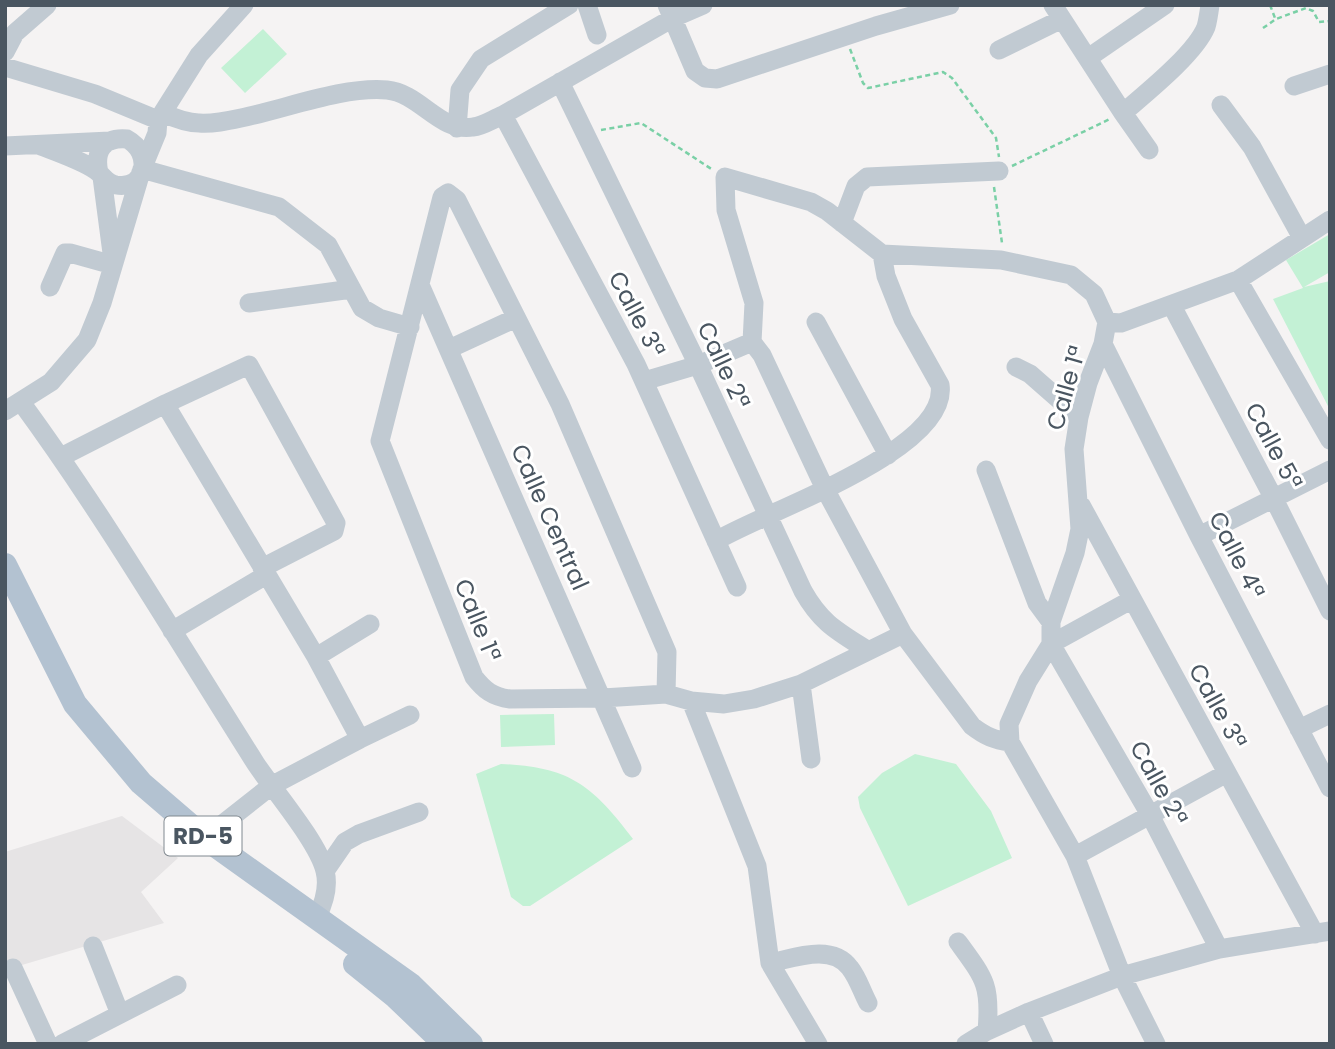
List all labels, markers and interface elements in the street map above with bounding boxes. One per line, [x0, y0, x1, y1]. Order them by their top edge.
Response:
street label: Calle 3ª [601, 265, 673, 363]
street label: Calle 2ª [690, 316, 758, 414]
street label: Calle 1ª [1038, 342, 1094, 434]
street label: Calle 5ª [1237, 397, 1311, 495]
street label: Calle Central [503, 439, 597, 595]
street label: Calle 4ª [1201, 506, 1273, 604]
street label: Calle 1ª [447, 574, 509, 666]
street label: Calle 3ª [1181, 657, 1255, 755]
street label: Calle 2ª [1122, 735, 1196, 831]
road number: RD-5 [164, 816, 242, 856]

